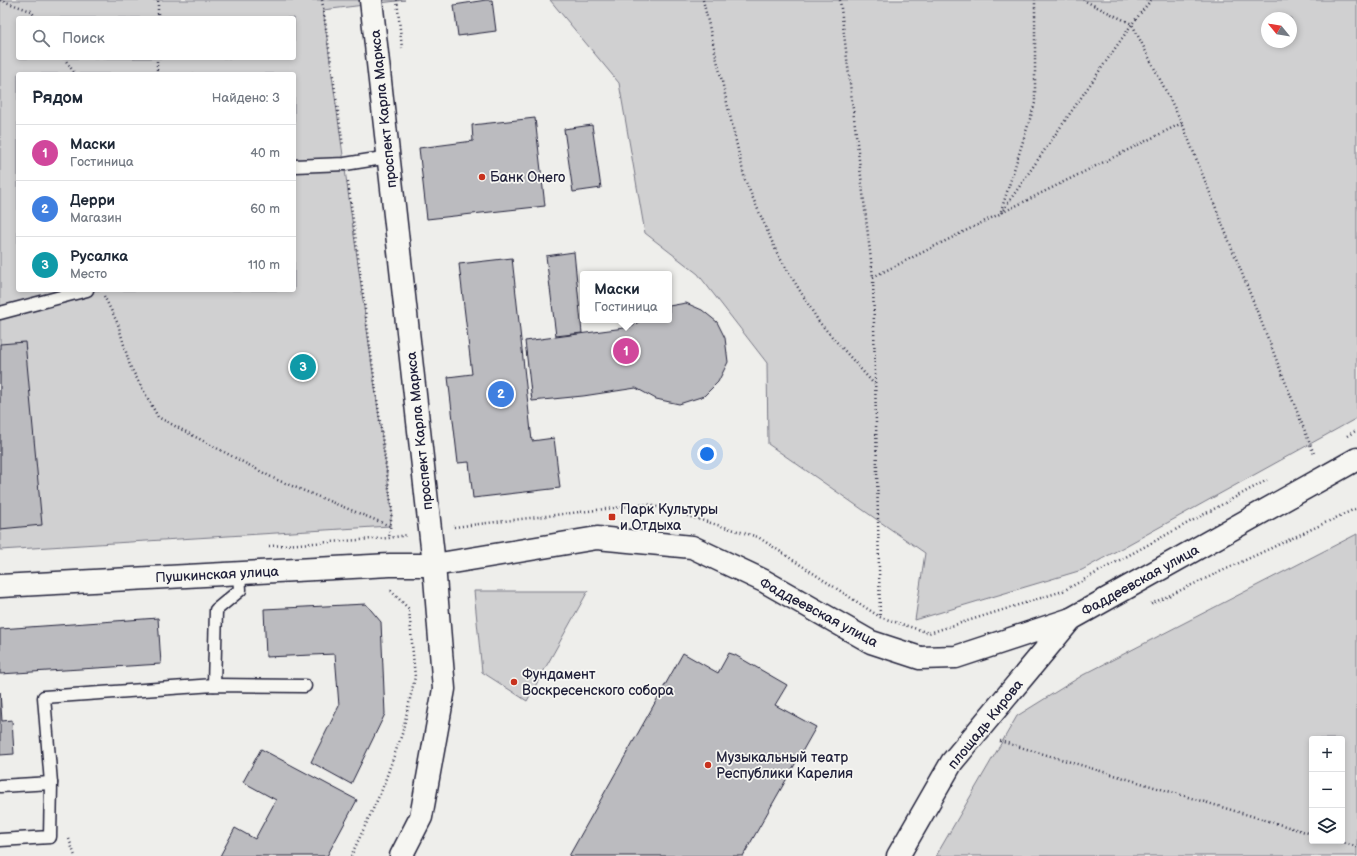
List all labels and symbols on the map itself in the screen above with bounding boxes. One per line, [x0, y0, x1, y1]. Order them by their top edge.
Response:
north arrow [1261, 12, 1297, 48]
street label: проспект Карла Маркса [367, 28, 400, 189]
place label: Банк Онего [490, 169, 565, 186]
marker: Банк Онего [477, 172, 487, 182]
pin: 1 [613, 336, 639, 366]
street label: проспект Карла Маркса [403, 350, 436, 511]
pin: 3 [290, 352, 316, 382]
pin: 2 [488, 379, 514, 409]
your location [697, 444, 717, 464]
place label: Парк Культуры и Отдыха [620, 501, 718, 534]
marker: Парк Культуры и Отдыха [607, 512, 617, 522]
street label: Фаддеевская улица [1079, 541, 1203, 620]
street label: Пушкинская улица [155, 563, 280, 586]
street label: Фаддеевская улица [757, 574, 882, 651]
place label: Фундамент Воскресенского собора [522, 666, 674, 699]
street label: площадь Кирова [944, 676, 1027, 772]
marker: Фундамент Воскресенского собора [509, 677, 519, 687]
place label: Музыкальный театр Республики Карелия [716, 749, 853, 782]
marker: Музыкальный театр Республики Карелия [703, 760, 713, 770]

